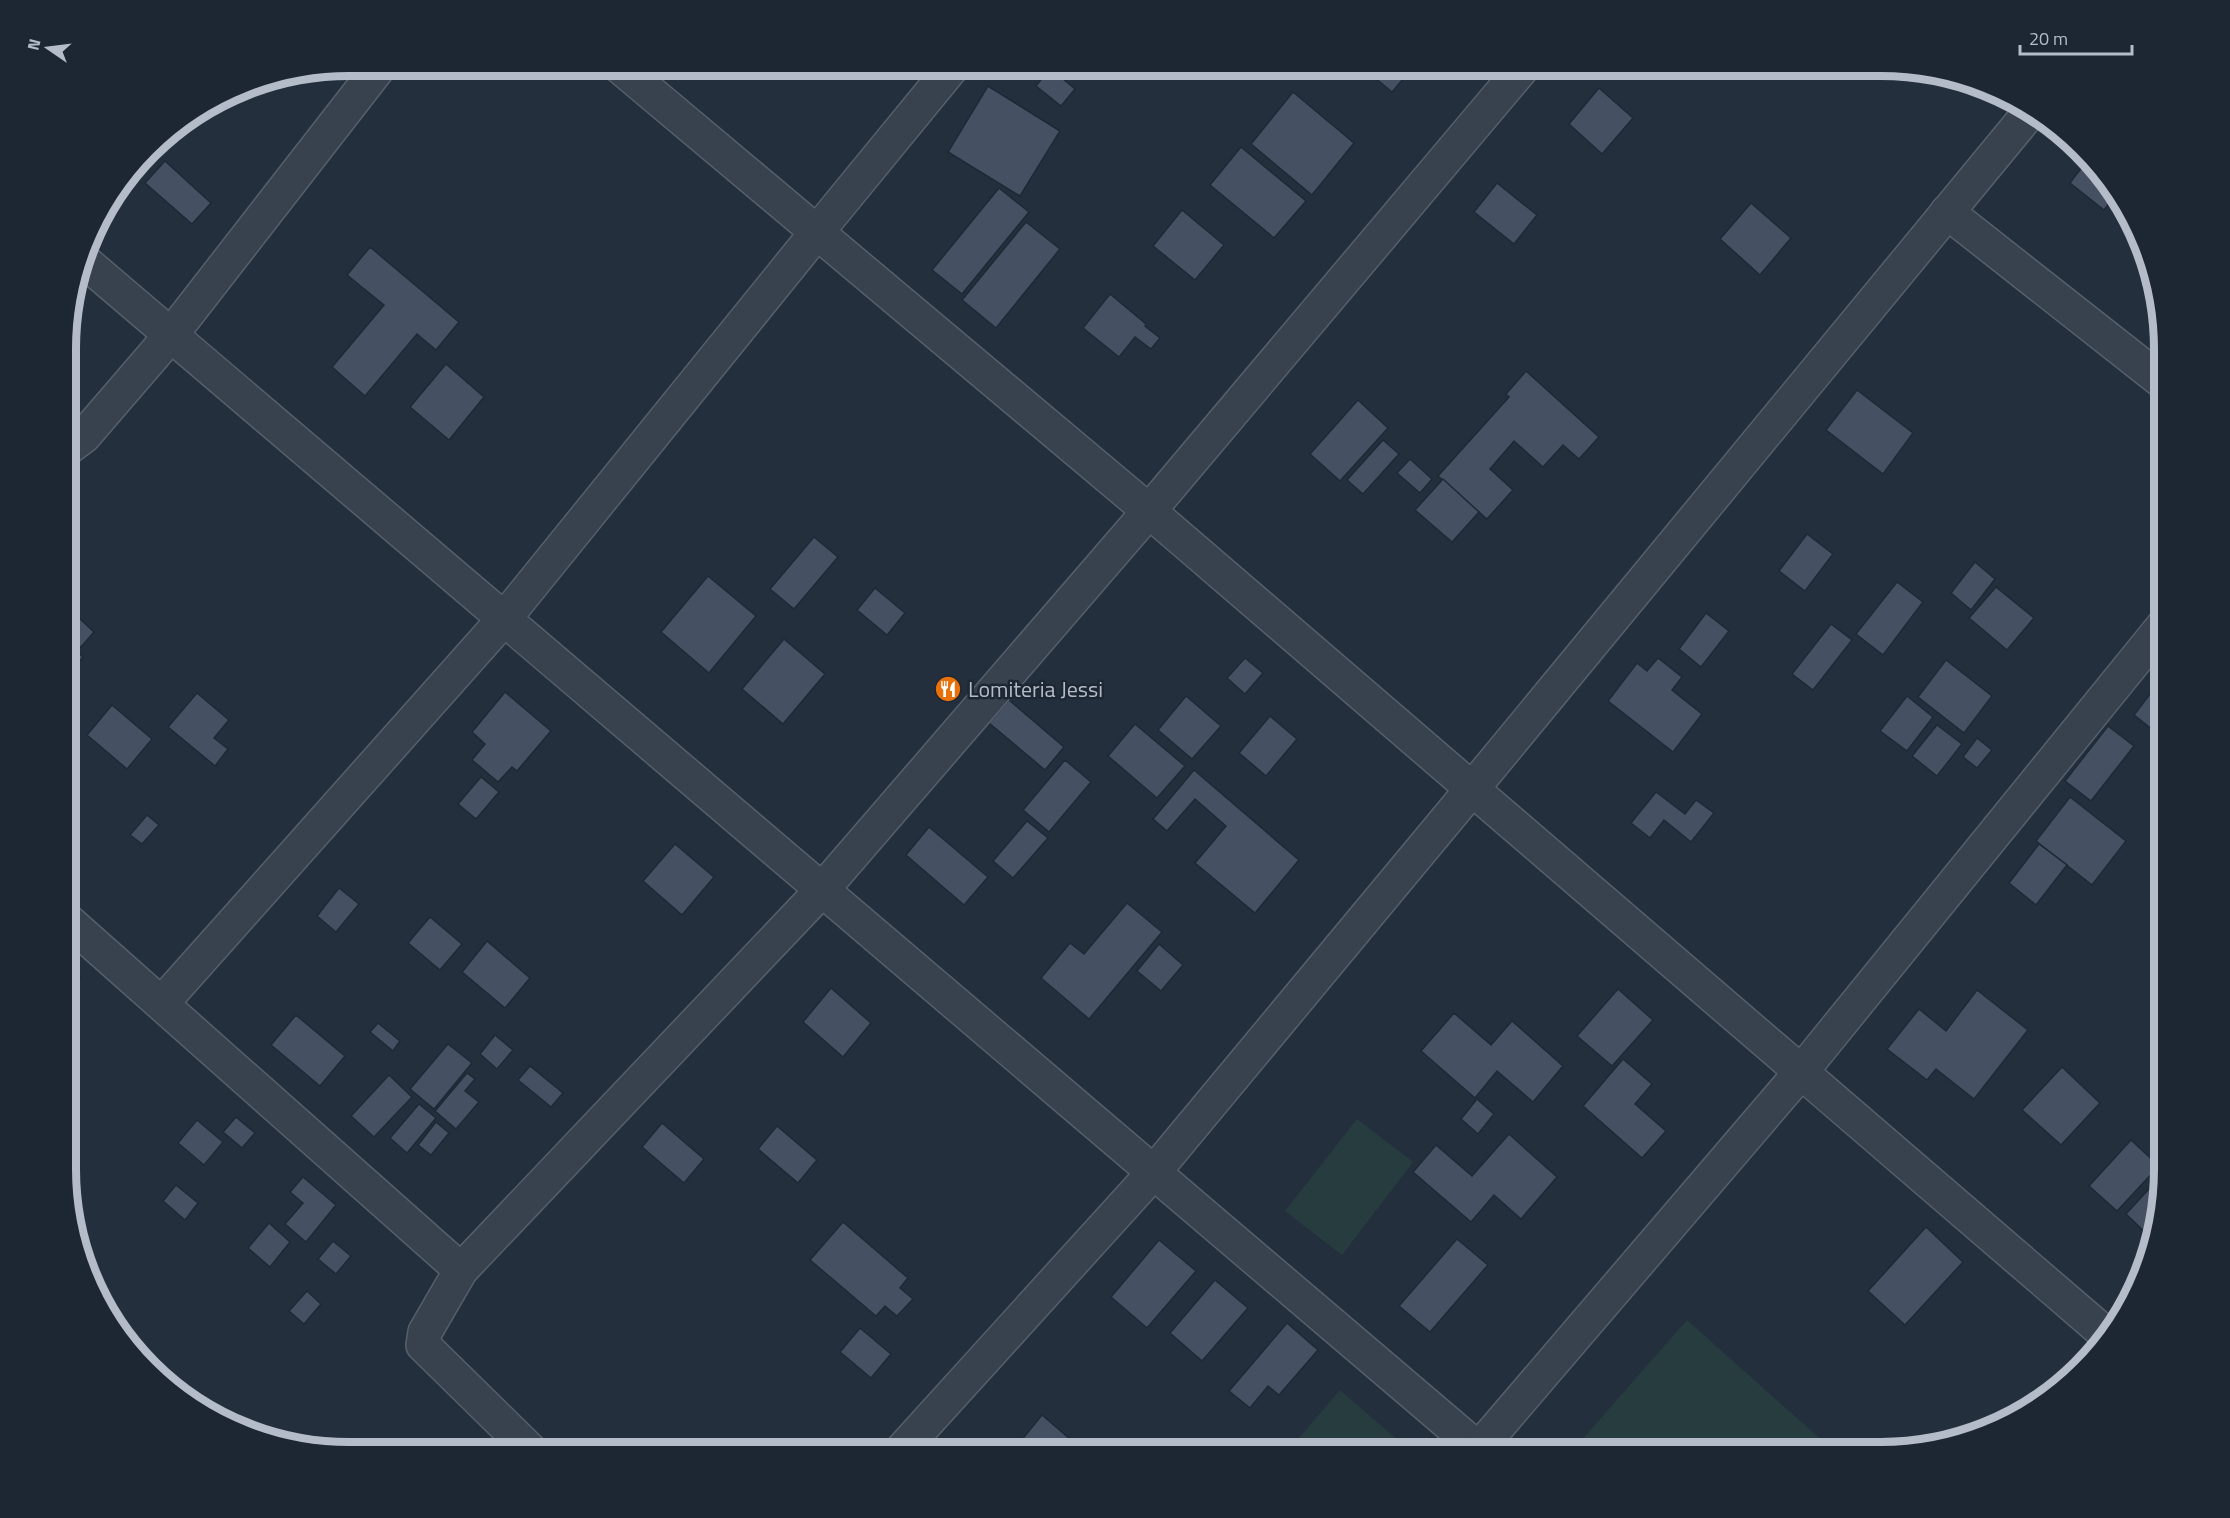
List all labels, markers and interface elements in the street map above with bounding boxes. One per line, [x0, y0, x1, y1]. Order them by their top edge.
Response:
north arrow [18, 18, 78, 78]
scale bar [2020, 18, 2132, 56]
text: 20 m [2029, 25, 2068, 52]
text: N [20, 36, 46, 53]
place label: Lomiteria Jessi [968, 672, 1103, 706]
restaurant icon: Lomiteria Jessi [933, 674, 963, 704]

